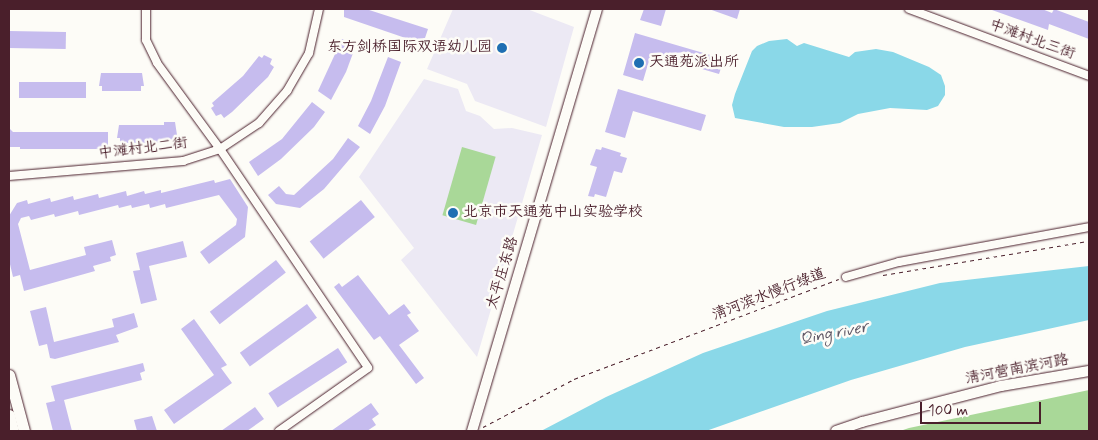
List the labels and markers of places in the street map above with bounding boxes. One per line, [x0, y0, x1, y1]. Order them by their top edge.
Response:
place label: 东方剑桥国际双语幼儿园 [327, 39, 492, 57]
marker: 东方剑桥国际双语幼儿园 [496, 42, 508, 54]
place label: 天通苑派出所 [649, 54, 739, 72]
marker: 天通苑派出所 [633, 57, 645, 69]
place label: 北京市天通苑中山实验学校 [463, 204, 643, 222]
marker: 北京市天通苑中山实验学校 [447, 207, 459, 219]

